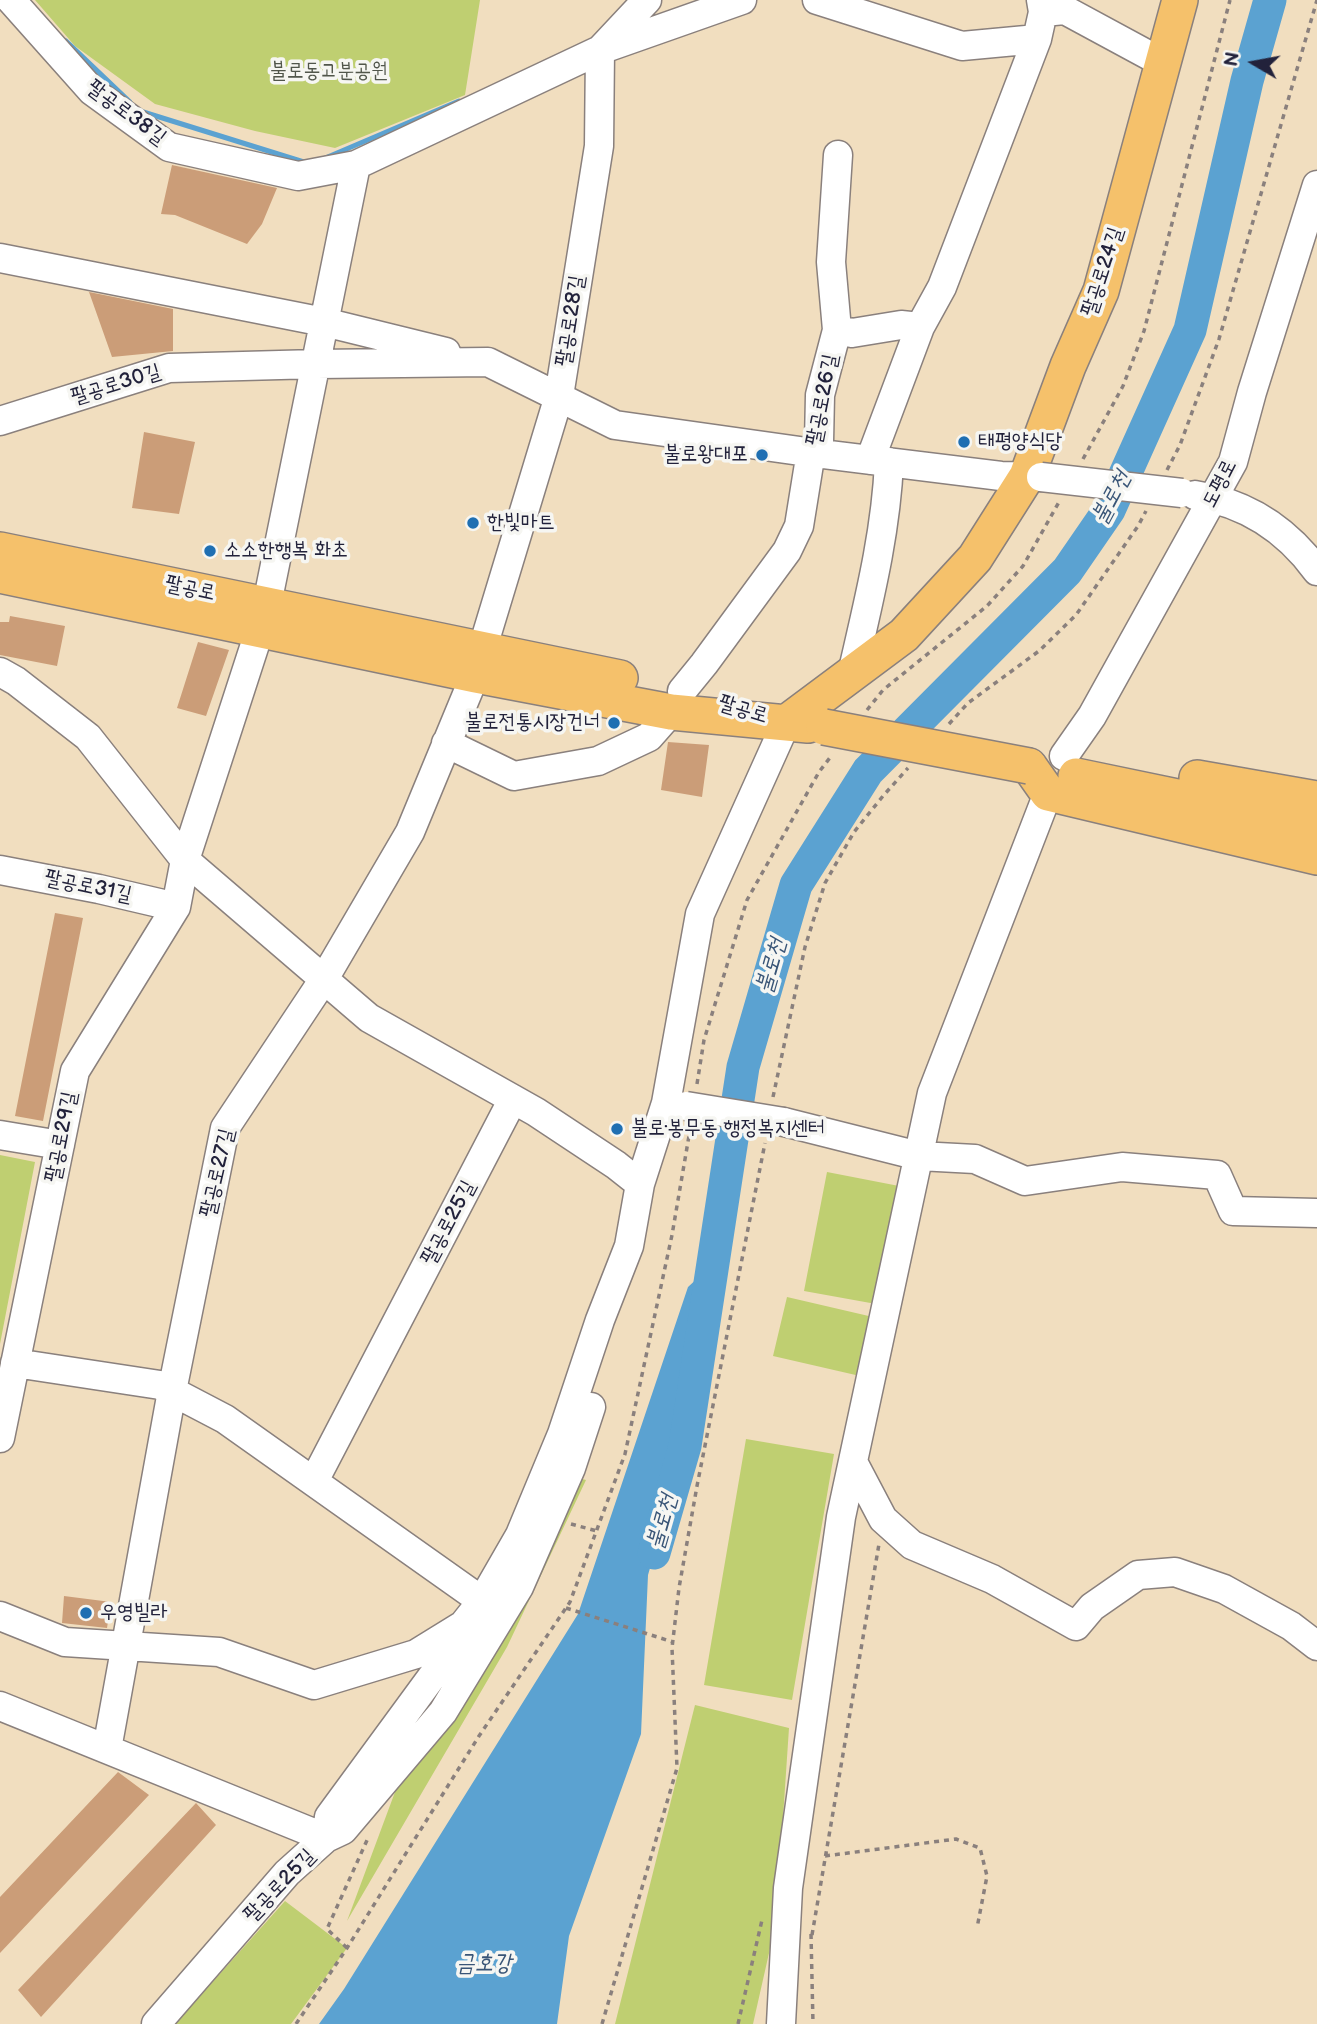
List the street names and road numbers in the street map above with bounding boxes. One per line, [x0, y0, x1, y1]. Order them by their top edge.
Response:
street label: 팔공로38길 [81, 75, 171, 151]
street label: 팔공로24길 [1077, 224, 1129, 320]
street label: 팔공로28길 [551, 273, 591, 369]
street label: 팔공로26길 [802, 352, 844, 448]
street label: 팔공로30길 [68, 359, 164, 411]
street label: 도평로 [1197, 456, 1243, 512]
street label: 팔공로 [163, 571, 217, 607]
street label: 팔공로 [715, 691, 771, 729]
street label: 팔공로31길 [42, 865, 134, 909]
street label: 팔공로29길 [41, 1089, 83, 1185]
street label: 팔공로27길 [196, 1126, 240, 1220]
street label: 팔공로25길 [416, 1176, 482, 1270]
street label: 팔공로25길 [239, 1844, 321, 1928]

